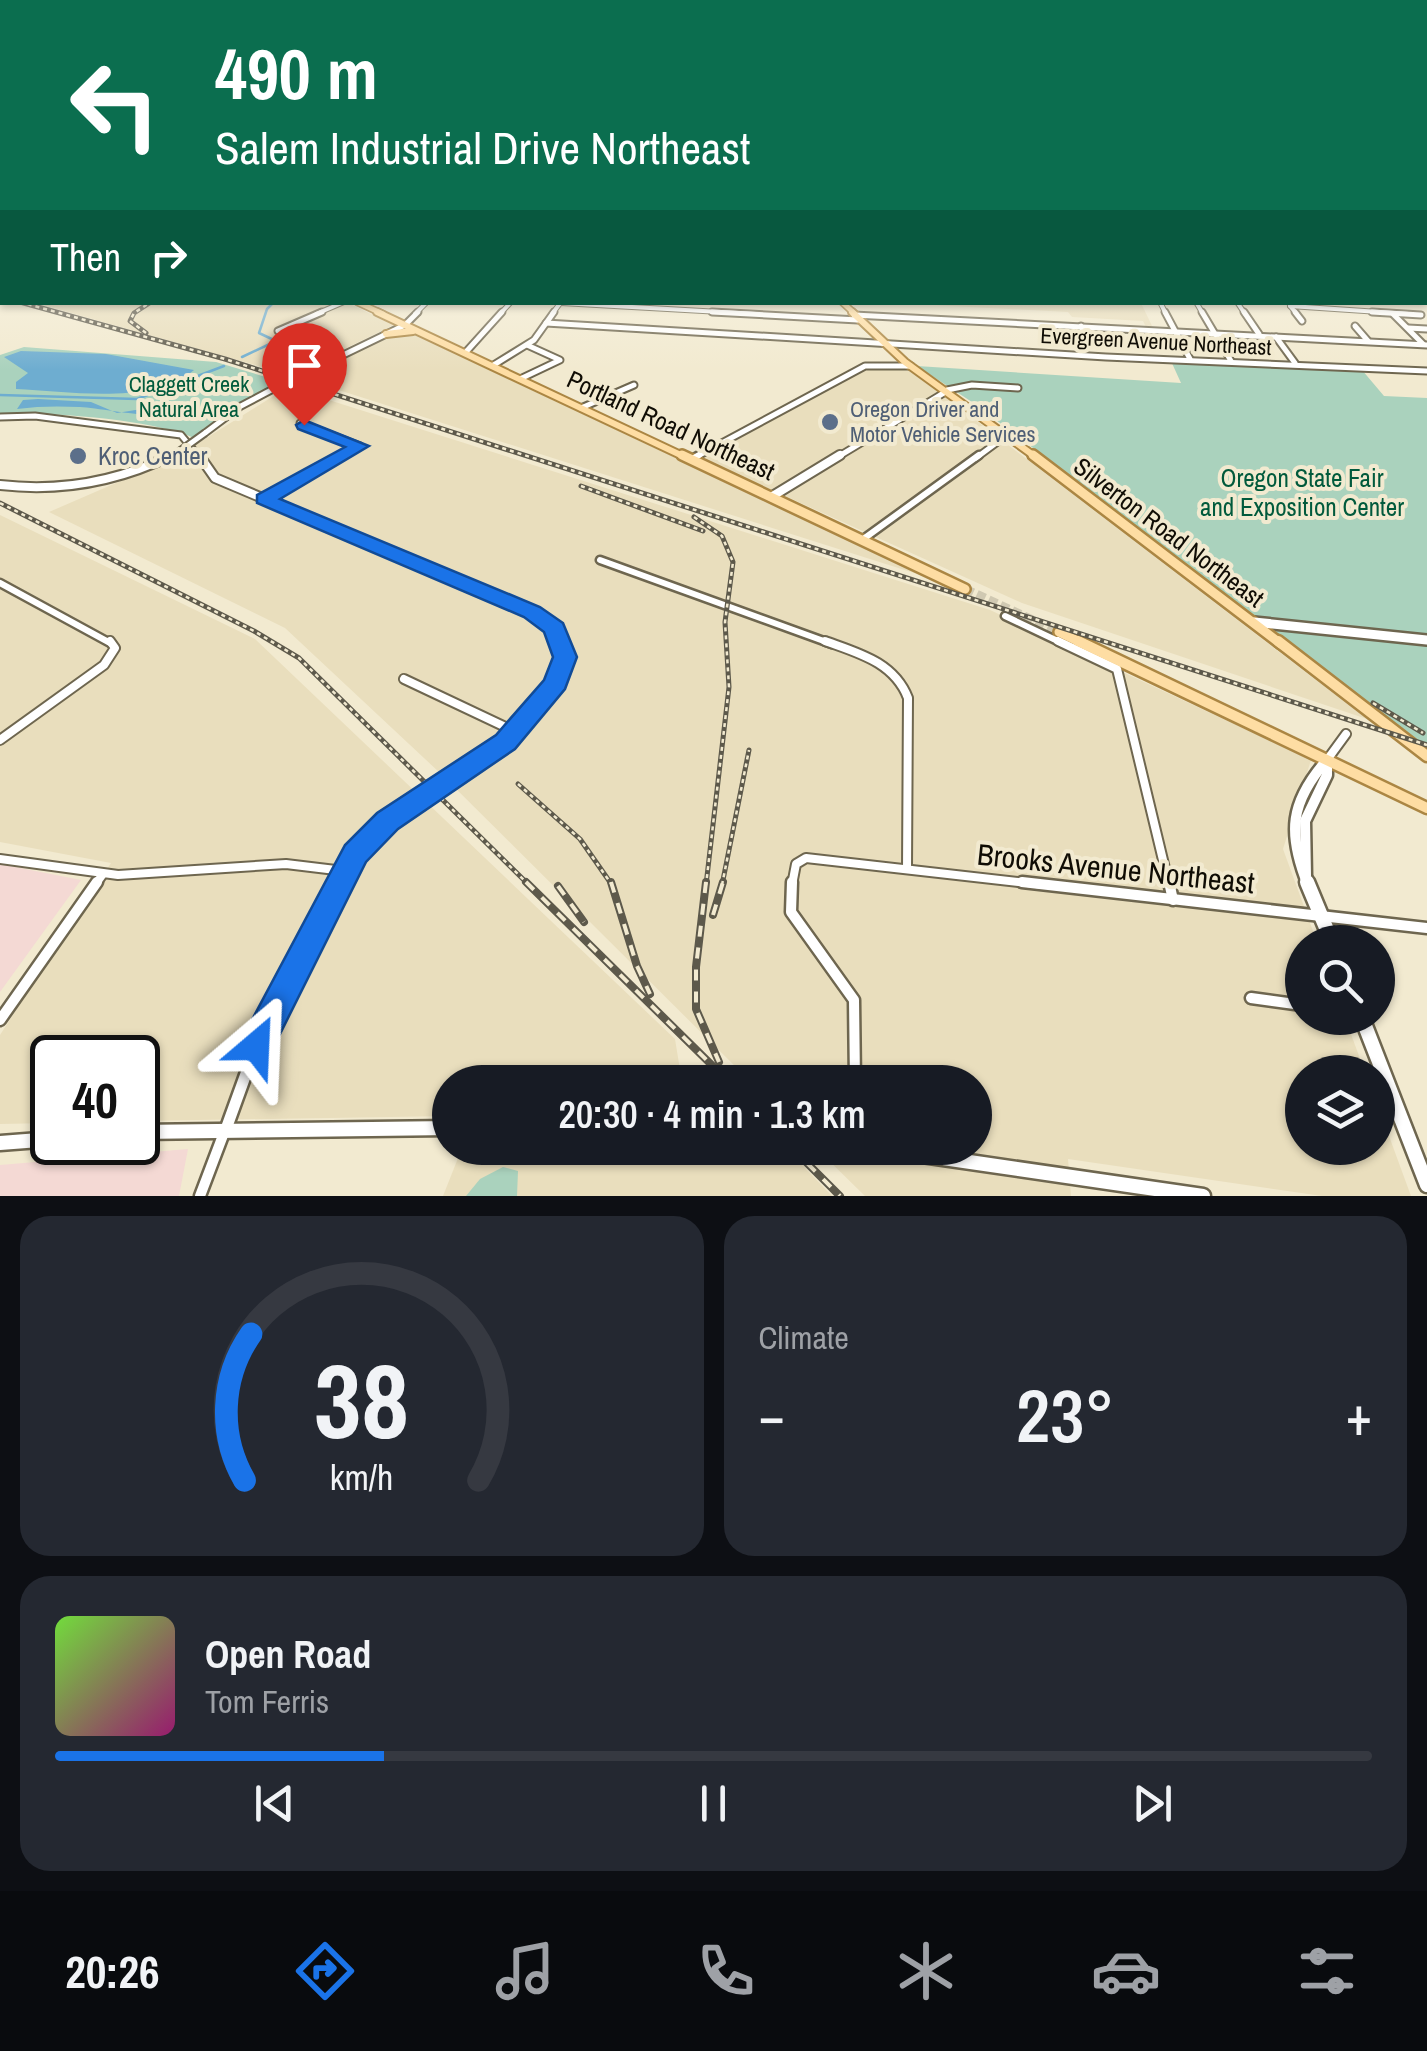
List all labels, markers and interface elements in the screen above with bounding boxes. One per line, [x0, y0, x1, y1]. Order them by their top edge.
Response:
text: 490 m [215, 27, 378, 121]
icon: left [50, 40, 180, 170]
text: Salem Industrial Drive Northeast [215, 117, 750, 178]
icon: right [141, 230, 196, 285]
text: Then [50, 232, 121, 283]
street label: Evergreen Avenue Northeast [1040, 320, 1272, 362]
pin [262, 323, 347, 426]
icon: arrive [277, 338, 332, 393]
street label: Portland Road Northeast [562, 362, 781, 488]
park label: Claggett Creek Natural Area [129, 369, 250, 424]
place label: Oregon Driver and Motor Vehicle Services [850, 394, 1036, 449]
marker: Oregon Driver and Motor Vehicle Services [819, 411, 841, 433]
place label: Kroc Center [98, 439, 208, 473]
marker: Kroc Center [67, 445, 89, 467]
street label: Silverton Road Northeast [1067, 449, 1271, 615]
park label: Oregon State Fair and Exposition Center [1200, 461, 1404, 524]
street label: Brooks Avenue Northeast [975, 834, 1257, 902]
map controls [1285, 925, 1395, 1165]
button: search [1285, 925, 1395, 1035]
position arrow [204, 994, 308, 1098]
speed limit sign: 40 [30, 1035, 160, 1165]
button: layers [1285, 1055, 1395, 1165]
text: 20:30 · 4 min · 1.3 km [558, 1089, 866, 1140]
text: Climate [759, 1316, 849, 1359]
text: 38 [314, 1330, 409, 1470]
text: 23° [1016, 1364, 1114, 1465]
text: − [759, 1378, 785, 1452]
text: + [1346, 1378, 1372, 1452]
text: km/h [330, 1453, 394, 1501]
text: Open Road [205, 1629, 371, 1680]
text: Tom Ferris [205, 1680, 329, 1723]
icon: previous [247, 1776, 302, 1831]
icon: pause [686, 1776, 741, 1831]
icon: next [1125, 1776, 1180, 1831]
icon: directions [290, 1936, 360, 2006]
icon: music [490, 1936, 560, 2006]
icon: phone [691, 1936, 761, 2006]
icon: climate [891, 1936, 961, 2006]
icon: car [1091, 1936, 1161, 2006]
icon: filters [1292, 1936, 1362, 2006]
text: 20:26 [65, 1941, 160, 2002]

